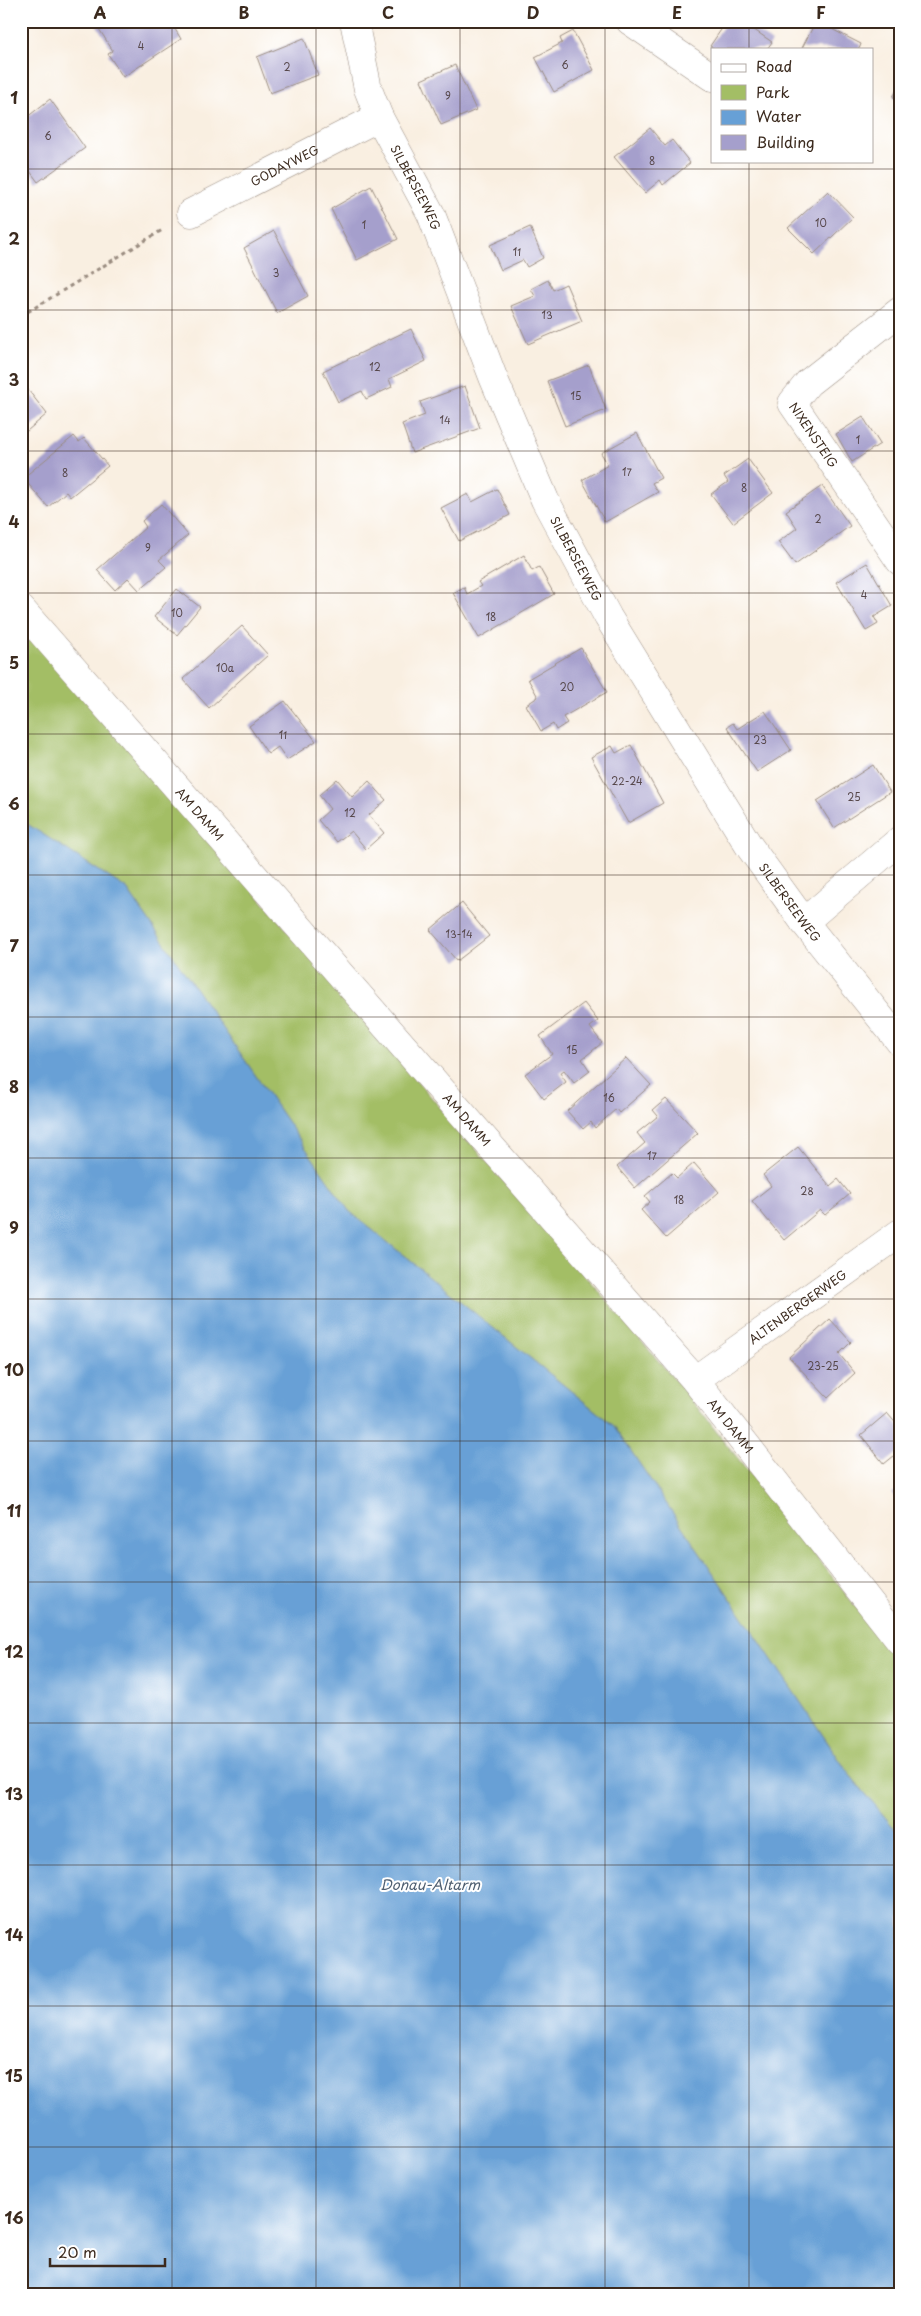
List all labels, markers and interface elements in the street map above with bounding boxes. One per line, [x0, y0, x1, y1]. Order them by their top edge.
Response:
text: A [94, 0, 107, 24]
text: B [239, 0, 250, 24]
text: C [382, 0, 394, 24]
text: D [527, 0, 539, 24]
text: E [672, 0, 682, 24]
text: F [816, 0, 826, 24]
house number: 4 [138, 38, 145, 53]
legend [711, 48, 874, 162]
text: Road [756, 54, 792, 77]
house number: 6 [561, 57, 569, 72]
house number: 2 [283, 59, 291, 74]
text: Park [756, 80, 790, 103]
text: 1 [10, 85, 18, 109]
house number: 9 [445, 88, 451, 103]
text: Water [756, 104, 801, 127]
house number: 6 [44, 128, 52, 143]
text: Building [756, 130, 815, 153]
street label: GODAYWEG [247, 140, 322, 190]
street label: SILBERSEEWEG [386, 141, 445, 233]
house number: 8 [649, 153, 655, 168]
house number: 10 [815, 215, 827, 230]
house number: 1 [362, 217, 366, 232]
text: 2 [8, 226, 20, 250]
house number: 11 [513, 244, 521, 259]
house number: 3 [273, 265, 279, 280]
house number: 13 [541, 307, 553, 322]
house number: 12 [369, 359, 381, 374]
text: 3 [9, 367, 19, 391]
house number: 15 [571, 388, 581, 403]
street label: NIXENSTEIG [785, 399, 842, 471]
house number: 14 [439, 412, 451, 427]
house number: 1 [856, 432, 860, 447]
house number: 17 [622, 464, 633, 479]
house number: 8 [62, 465, 68, 480]
house number: 8 [741, 480, 747, 495]
text: 4 [9, 509, 20, 533]
house number: 2 [814, 511, 822, 526]
street label: SILBERSEEWEG [546, 513, 607, 604]
house number: 9 [145, 540, 151, 555]
house number: 4 [861, 587, 868, 602]
house number: 10 [171, 605, 183, 620]
house number: 18 [486, 609, 496, 624]
text: 5 [9, 650, 19, 674]
house number: 10a [216, 660, 235, 675]
house number: 20 [560, 679, 574, 694]
house number: 11 [279, 727, 287, 742]
house number: 23 [753, 732, 767, 747]
house number: 22-24 [611, 773, 643, 788]
street label: AM DAMM [172, 783, 228, 844]
house number: 25 [847, 789, 861, 804]
text: 6 [8, 791, 20, 815]
house number: 12 [344, 805, 356, 820]
street label: SILBERSEEWEG [755, 859, 825, 946]
house number: 13-14 [445, 926, 473, 941]
text: 7 [9, 933, 19, 957]
house number: 15 [567, 1042, 577, 1057]
text: 8 [9, 1074, 19, 1098]
street label: AM DAMM [439, 1089, 495, 1150]
house number: 16 [603, 1090, 615, 1105]
house number: 17 [647, 1148, 658, 1163]
house number: 28 [800, 1183, 814, 1198]
house number: 18 [674, 1192, 684, 1207]
text: 9 [9, 1215, 19, 1239]
street label: ALTENBERGERWEG [745, 1265, 850, 1348]
text: 10 [4, 1357, 24, 1381]
house number: 23-25 [807, 1358, 839, 1373]
street label: AM DAMM [704, 1394, 758, 1457]
text: 11 [7, 1498, 21, 1522]
text: 12 [5, 1639, 23, 1663]
text: 13 [5, 1781, 23, 1805]
water label: Donau-Altarm [380, 1874, 480, 1895]
text: 14 [5, 1922, 23, 1946]
text: 15 [5, 2063, 23, 2087]
text: 16 [5, 2205, 23, 2229]
scale bar [50, 2236, 165, 2268]
text: 20 m [58, 2240, 97, 2263]

